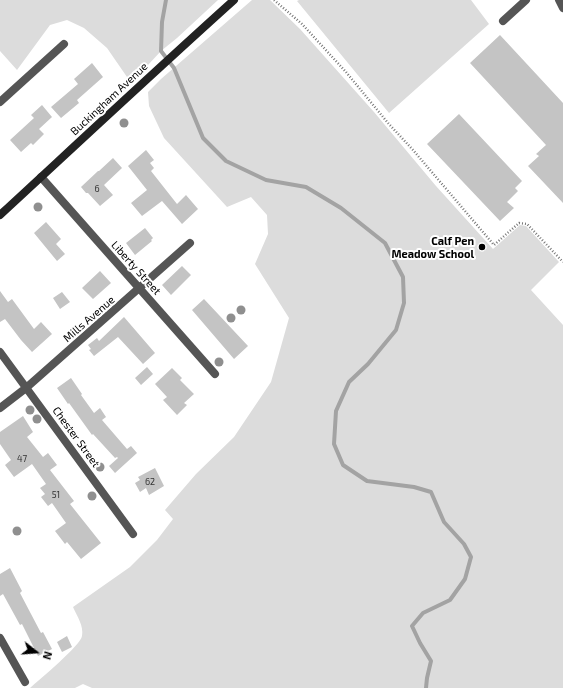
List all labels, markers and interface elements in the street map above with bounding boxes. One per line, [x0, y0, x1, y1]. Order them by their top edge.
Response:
street label: Buckingham Avenue [68, 60, 150, 138]
house number: 6 [94, 184, 100, 194]
place label: Calf Pen Meadow School [391, 234, 474, 260]
street label: Liberty Street [108, 238, 164, 298]
marker: Calf Pen Meadow School [477, 242, 487, 252]
street label: Mills Avenue [61, 293, 117, 345]
street label: Chester Street [50, 404, 102, 470]
house number: 47 [17, 454, 27, 464]
house number: 62 [145, 477, 155, 487]
house number: 51 [52, 490, 60, 500]
north arrow [16, 632, 56, 672]
text: N [41, 650, 55, 661]

